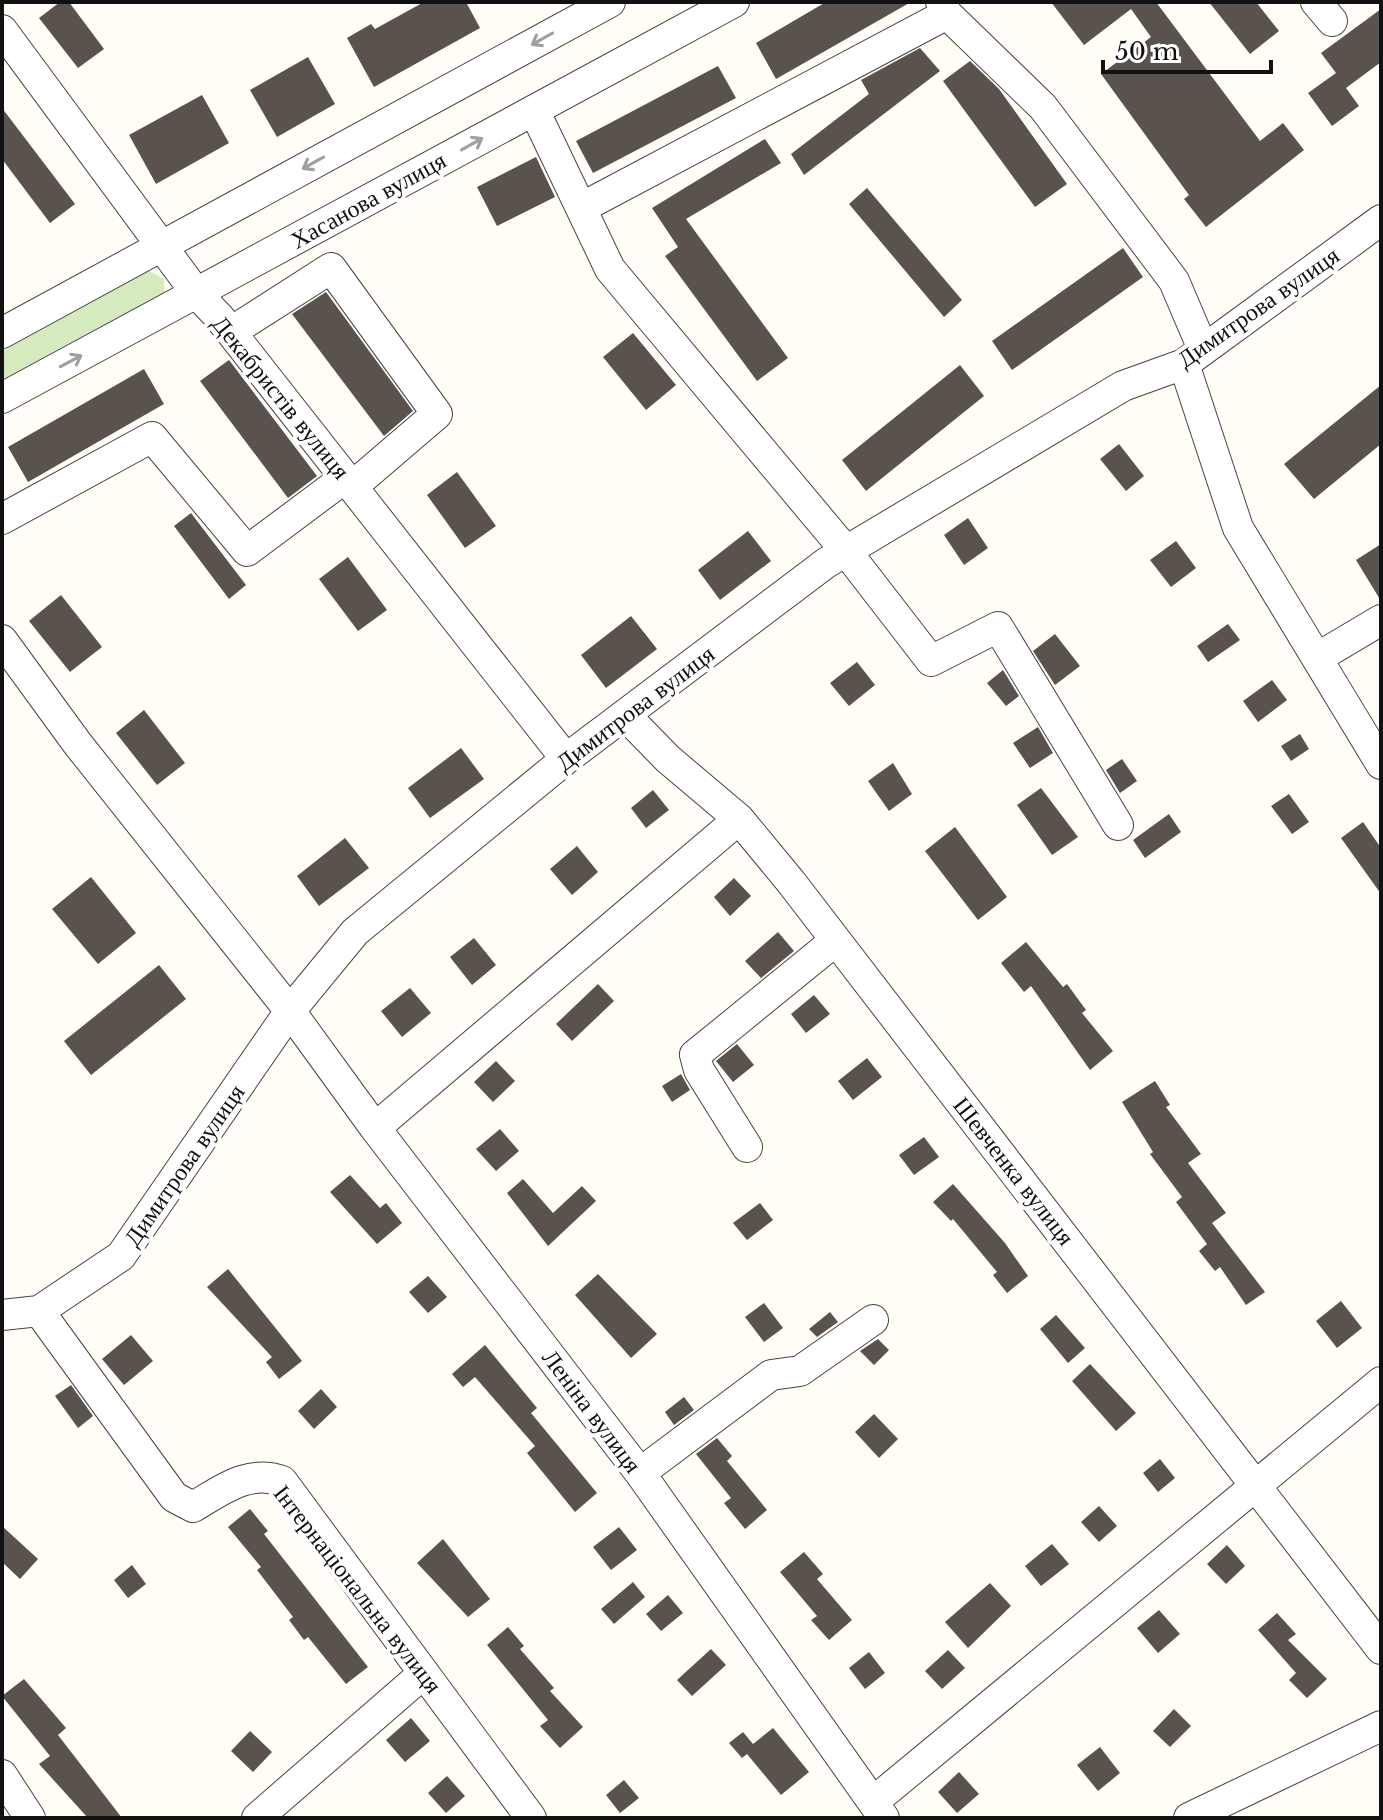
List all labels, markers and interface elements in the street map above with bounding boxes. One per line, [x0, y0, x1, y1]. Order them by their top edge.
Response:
scale bar [1103, 24, 1271, 74]
one-way arrow [531, 32, 554, 48]
text: 50 m [1115, 37, 1179, 66]
one-way arrow [459, 135, 483, 151]
street label: Хасанова вулиця [285, 145, 451, 255]
one-way arrow [302, 156, 326, 172]
street label: Димитрова вулиця [1172, 240, 1344, 374]
street label: Декабристів вулиця [206, 309, 356, 485]
one-way arrow [59, 353, 82, 369]
street label: Димитрова вулиця [550, 639, 720, 777]
street label: Димитрова вулиця [117, 1079, 251, 1251]
street label: Шевченка вулиця [947, 1091, 1081, 1251]
street label: Леніна вулиця [536, 1344, 648, 1478]
street label: Інтернаціональна вулиця [268, 1479, 448, 1699]

